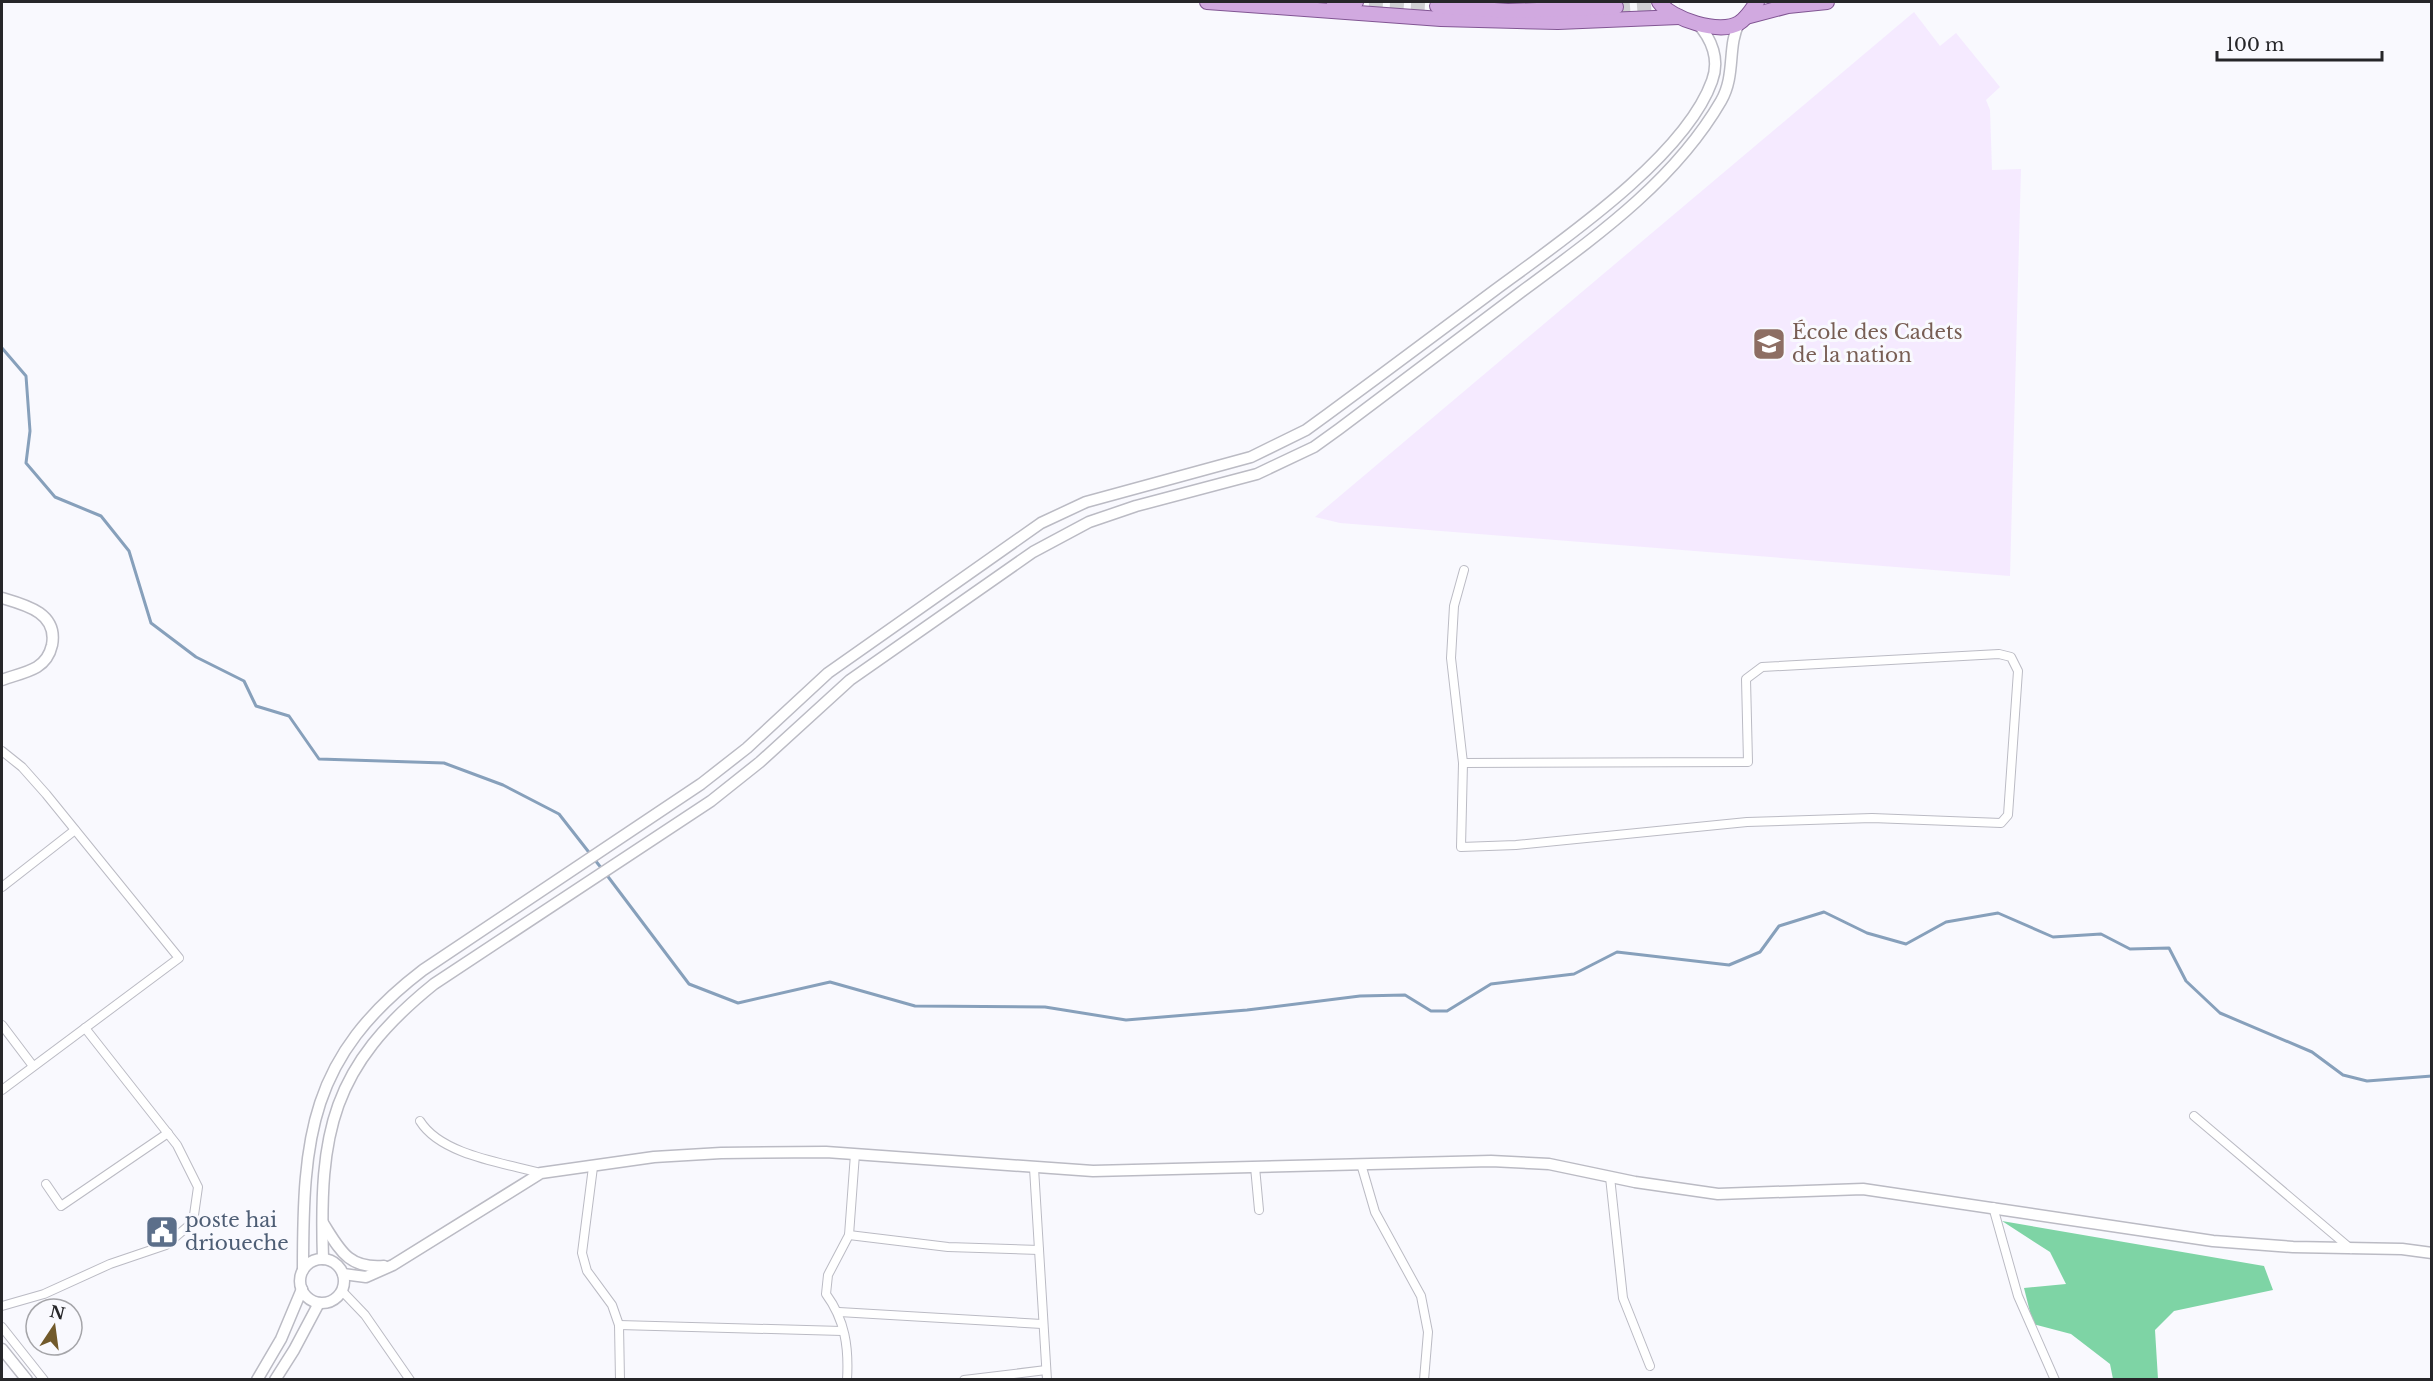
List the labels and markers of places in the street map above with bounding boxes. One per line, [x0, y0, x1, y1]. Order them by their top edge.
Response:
place label: École des Cadets de la nation [1792, 319, 1963, 367]
school or university icon: École des Cadets de la nation [1751, 326, 1787, 362]
place label: poste hai drioueche [185, 1208, 289, 1255]
public building icon: poste hai drioueche [144, 1214, 180, 1250]

